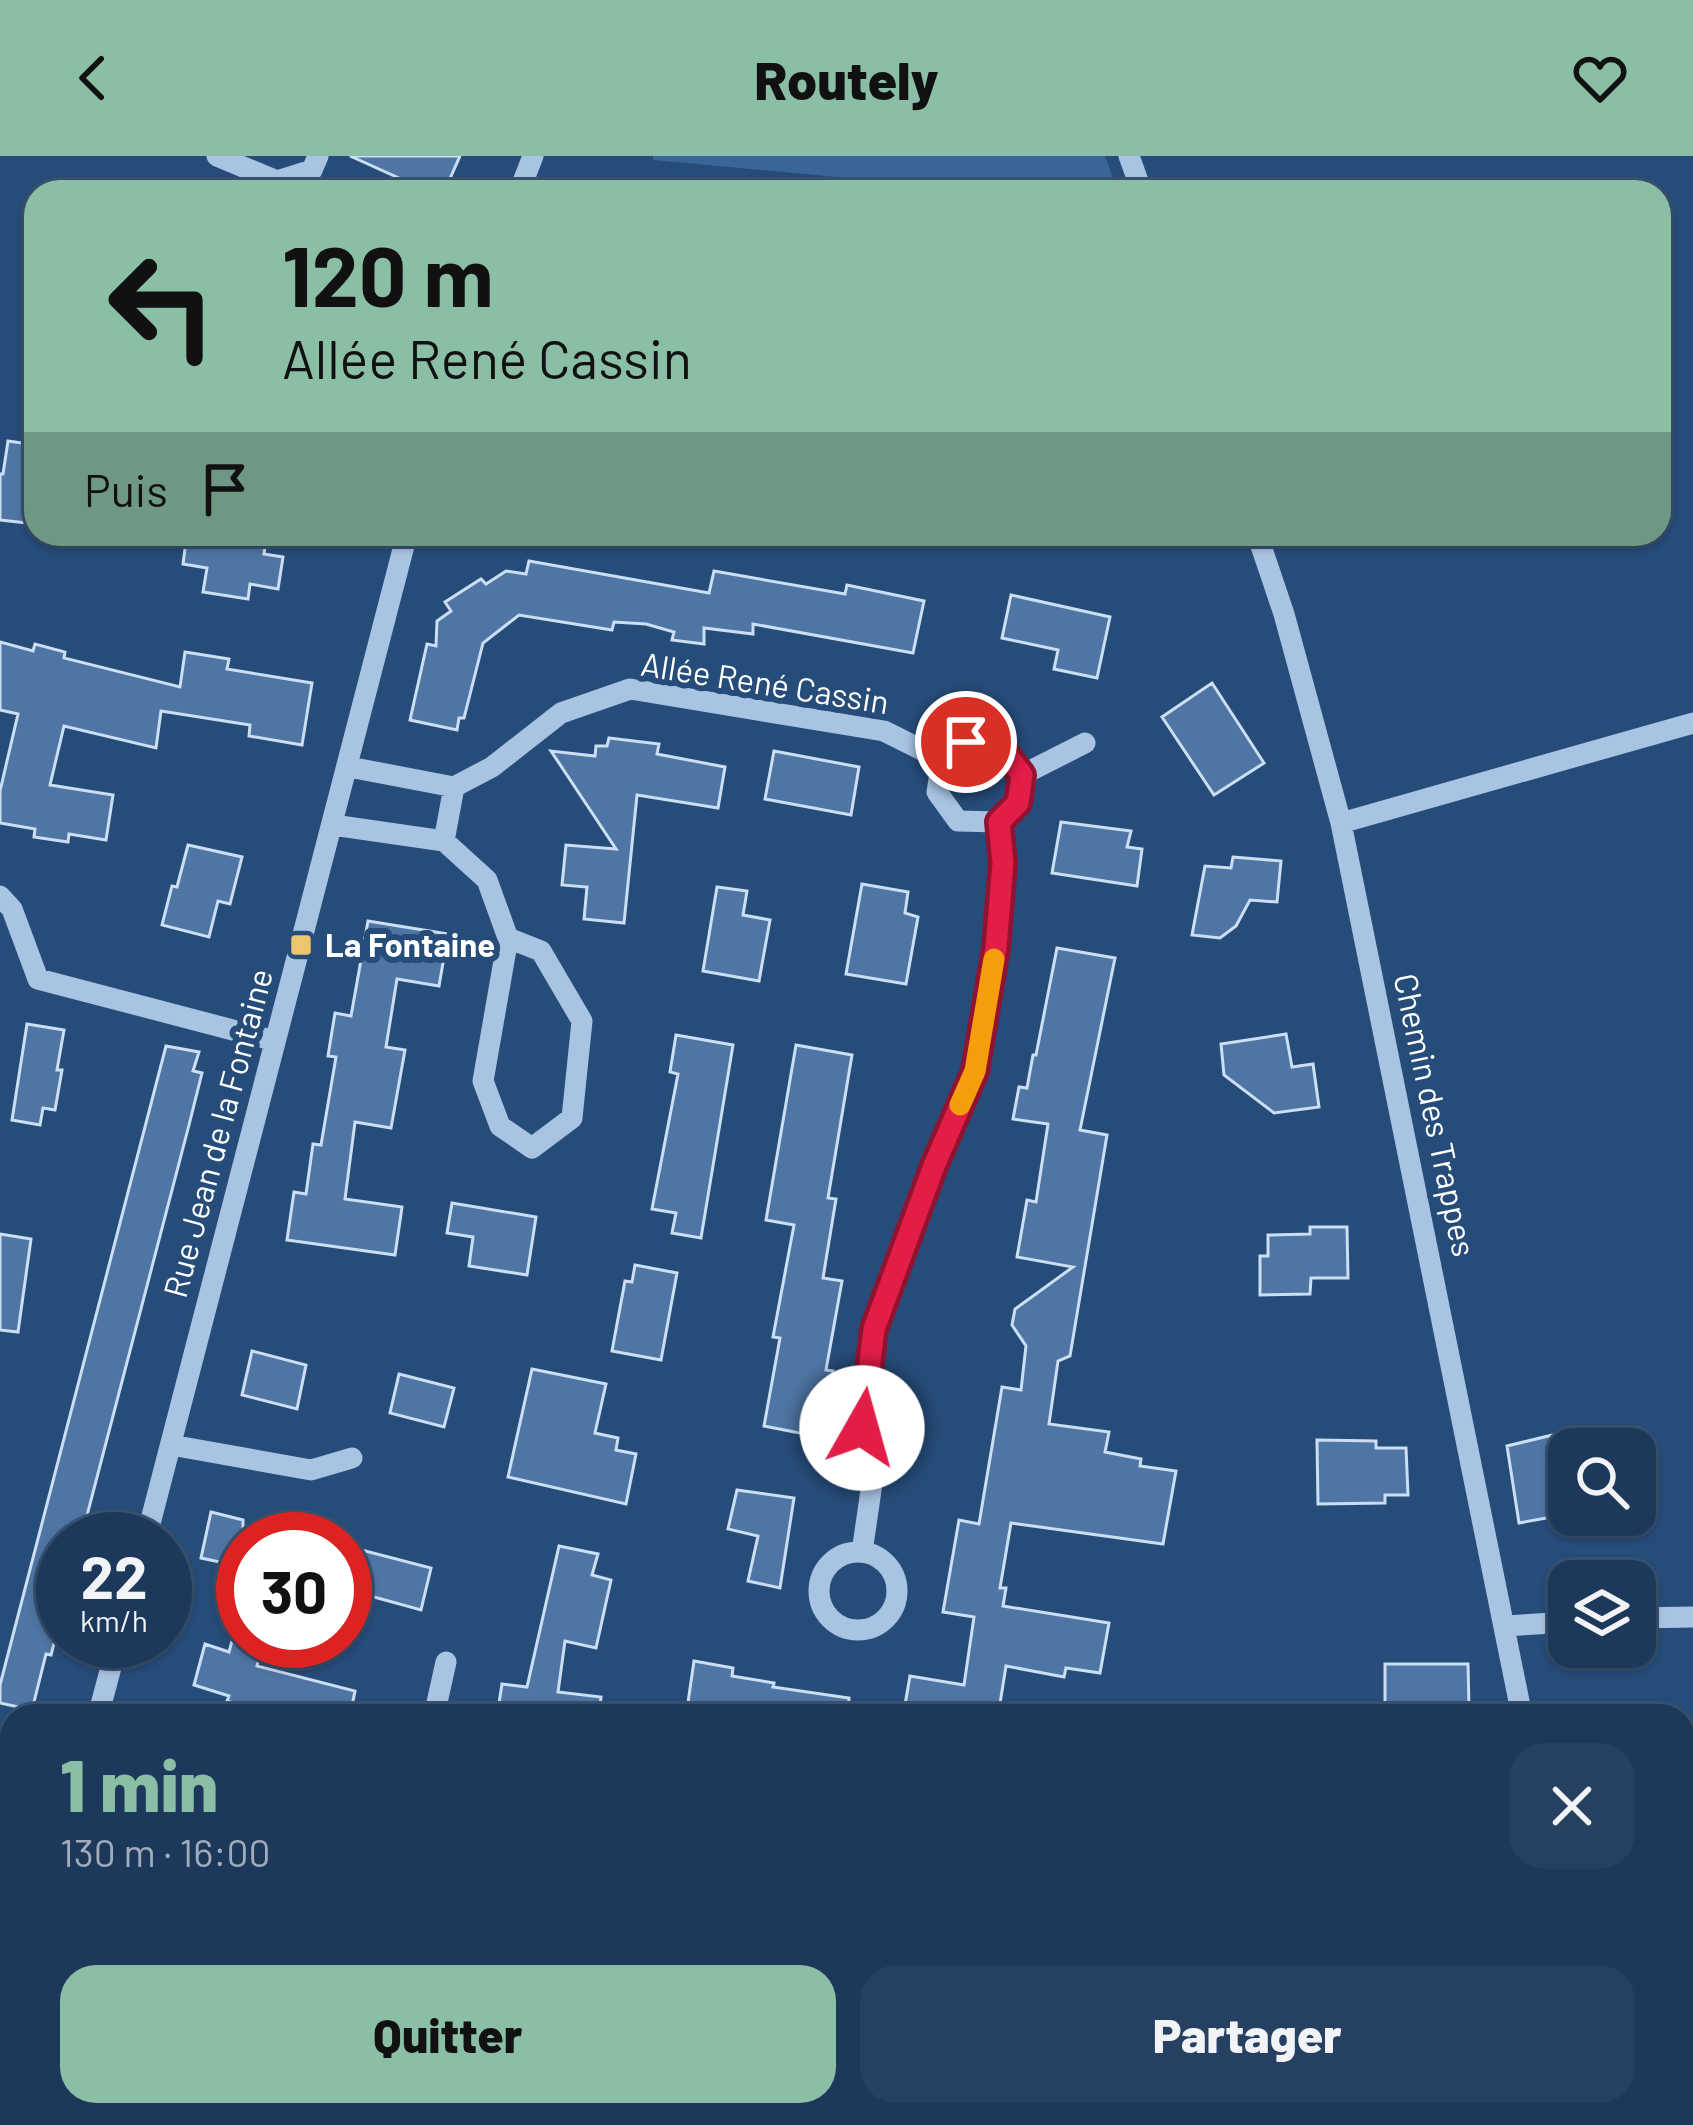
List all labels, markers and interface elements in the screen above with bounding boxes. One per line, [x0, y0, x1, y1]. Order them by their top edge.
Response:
icon: back [60, 45, 126, 111]
icon: heart [1567, 45, 1633, 111]
text: Routely [754, 46, 939, 111]
text: 120 m [282, 223, 494, 324]
icon: left [84, 228, 240, 384]
text: Allée René Cassin [282, 325, 692, 390]
icon: arrive [192, 456, 258, 522]
text: Puis [84, 462, 168, 516]
street label: Allée René Cassin [638, 643, 892, 721]
pin [915, 691, 1017, 793]
icon: arrive [933, 709, 999, 775]
place label: La Fontaine [325, 924, 495, 964]
marker: La Fontaine [288, 932, 314, 958]
street label: Rue Jean de la Fontaine [154, 964, 280, 1301]
street label: Chemin des Trappes [1386, 970, 1486, 1260]
position arrow [799, 1365, 925, 1491]
map controls [1548, 1428, 1656, 1668]
button: search [1548, 1428, 1656, 1536]
speed limit sign: 30 [216, 1512, 372, 1668]
text: 22 [80, 1539, 148, 1611]
button: layers [1548, 1560, 1656, 1668]
text: km/h [80, 1602, 148, 1638]
text: 1 min [60, 1740, 218, 1826]
button: close [1509, 1743, 1635, 1869]
text: 130 m · 16:00 [60, 1828, 271, 1875]
button: Quitter [60, 1965, 836, 2103]
button: Partager [860, 1965, 1635, 2103]

